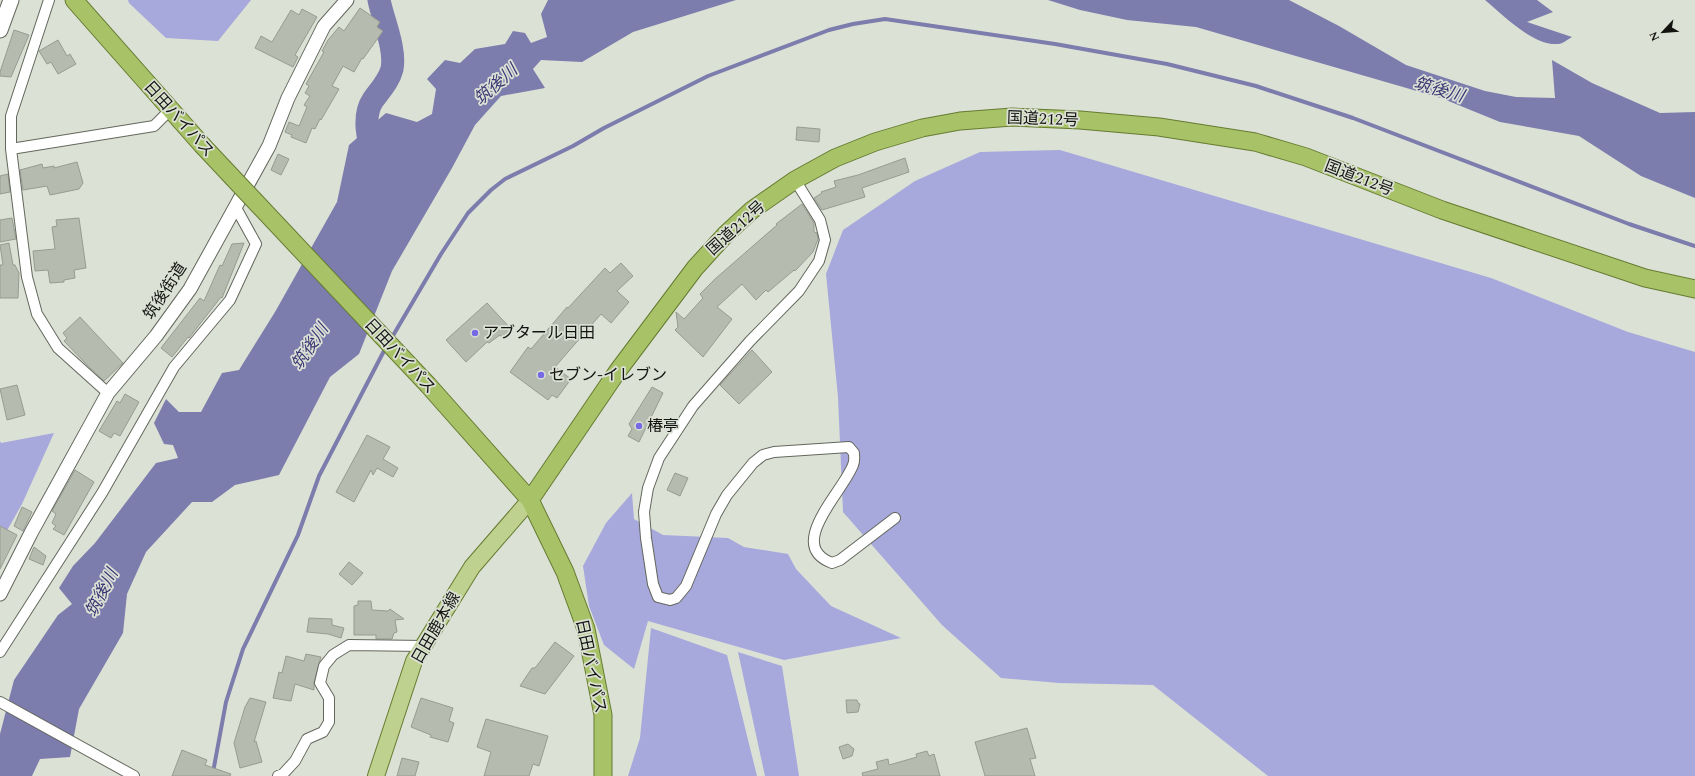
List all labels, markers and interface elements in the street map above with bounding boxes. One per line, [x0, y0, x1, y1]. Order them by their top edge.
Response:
north arrow [1643, 12, 1683, 52]
text: N [1645, 28, 1664, 44]
water label: 筑後川 [468, 57, 525, 112]
water label: 筑後川 [1411, 70, 1469, 110]
street label: 日田バイパス [138, 75, 220, 163]
street label: 国道212号 [1007, 106, 1079, 132]
street label: 国道212号 [1321, 154, 1397, 202]
street label: 国道212号 [701, 195, 771, 261]
street label: 筑後街道 [138, 258, 192, 324]
street label: 日田バイパス [359, 313, 441, 399]
water label: 筑後川 [285, 317, 336, 375]
place label: アブタール日田 [483, 321, 595, 345]
marker: アブタール日田 [470, 328, 480, 338]
place label: セブン-イレブン [549, 363, 667, 387]
marker: セブン-イレブン [536, 370, 546, 380]
place label: 椿亭 [647, 414, 679, 438]
marker: 椿亭 [634, 421, 644, 431]
water label: 筑後川 [79, 563, 126, 622]
street label: 日田鹿本線 [406, 587, 466, 669]
street label: 日田バイパス [569, 617, 613, 715]

